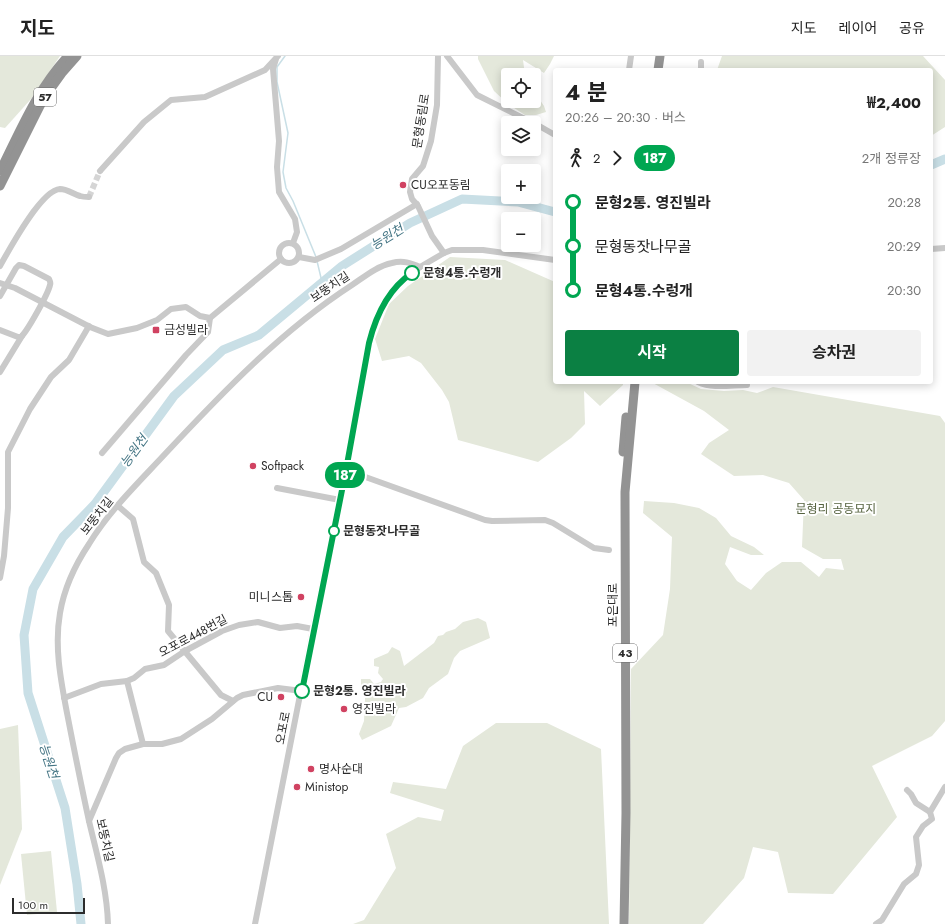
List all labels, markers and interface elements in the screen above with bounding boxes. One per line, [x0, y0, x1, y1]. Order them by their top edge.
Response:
text: 지도 [20, 15, 55, 42]
text: 지도 [791, 18, 817, 38]
text: 레이어 [839, 18, 877, 38]
text: 공유 [899, 18, 925, 38]
map controls [501, 68, 541, 252]
button: locate [501, 68, 541, 108]
text: 4 분 [565, 76, 607, 108]
road number: 57 [34, 88, 56, 106]
street label: 문형동림로 [408, 92, 434, 150]
text: ₩2,400 [867, 92, 921, 114]
text: 20:26 – 20:30 · 버스 [565, 108, 686, 127]
button: layers [501, 116, 541, 156]
icon: walk [565, 147, 587, 169]
icon: forward [606, 147, 628, 169]
text: 187 [642, 148, 667, 168]
text: 2 [593, 149, 600, 168]
text: 2개 정류장 [862, 149, 921, 168]
button: + [501, 164, 541, 204]
place label: CU오포동림 [411, 176, 471, 194]
marker: CU오포동림 [398, 180, 408, 190]
text: 문형2통. 영진빌라 [595, 192, 711, 214]
text: 20:28 [887, 193, 921, 212]
button: − [501, 212, 541, 252]
water label: 능원천 [367, 219, 408, 255]
text: 문형동잣나무골 [595, 236, 692, 258]
text: 20:29 [887, 237, 921, 256]
place label: 문형4통.수렁개 [423, 264, 501, 282]
marker: 문형4통.수렁개 [404, 265, 420, 281]
street label: 보뚱치길 [307, 267, 353, 307]
text: 문형4통.수렁개 [595, 280, 693, 302]
text: 20:30 [887, 281, 921, 300]
place label: 금성빌라 [164, 321, 208, 339]
marker: 금성빌라 [151, 325, 161, 335]
button: 시작 [565, 330, 739, 376]
button: 승차권 [747, 330, 921, 376]
water label: 능원천 [116, 430, 153, 471]
place label: Softpack [261, 457, 305, 475]
marker: Softpack [248, 461, 258, 471]
line badge: 187 [322, 462, 368, 488]
text: 187 [333, 465, 357, 485]
street label: 보뚱치길 [76, 493, 118, 539]
park label: 문형리 공동묘지 [796, 500, 876, 518]
place label: 문형동잣나무골 [343, 522, 420, 540]
marker: 문형동잣나무골 [328, 525, 340, 537]
street label: 포은대로 [604, 583, 622, 627]
place label: 미니스톱 [249, 588, 293, 606]
marker: 미니스톱 [296, 592, 306, 602]
street label: 오포로448번길 [155, 610, 231, 662]
road number: 43 [613, 644, 637, 662]
place label: 문형2통. 영진빌라 [313, 682, 406, 700]
marker: 문형2통. 영진빌라 [294, 683, 310, 699]
place label: CU [257, 688, 273, 706]
marker: CU [276, 692, 286, 702]
place label: 영진빌라 [352, 700, 396, 718]
marker: 영진빌라 [339, 704, 349, 714]
street label: 오포로 [271, 710, 295, 746]
water label: 능원천 [34, 741, 64, 782]
place label: 명사순대 [319, 760, 363, 778]
marker: 명사순대 [306, 764, 316, 774]
place label: Ministop [305, 778, 349, 796]
marker: Ministop [292, 782, 302, 792]
street label: 보뚱치길 [91, 816, 119, 864]
scale bar [12, 896, 85, 915]
text: 100 m [18, 897, 48, 913]

